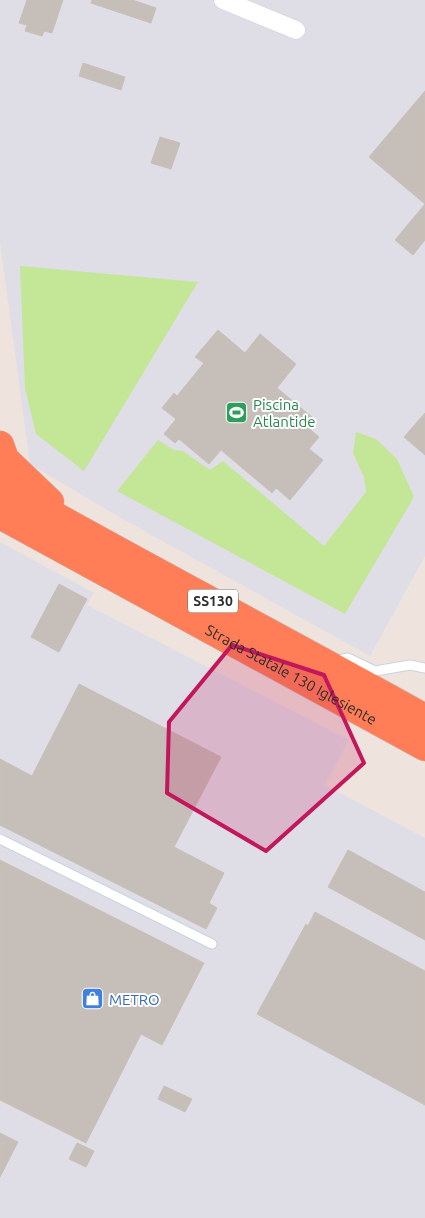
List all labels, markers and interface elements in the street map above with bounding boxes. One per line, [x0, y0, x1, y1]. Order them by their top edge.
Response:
place label: Piscina Atlantide [253, 396, 315, 430]
sports icon: Piscina Atlantide [225, 401, 249, 425]
road number: SS130 [188, 590, 238, 612]
street label: Strada Statale 130 Iglesiente [203, 620, 380, 728]
shop icon: METRO [81, 987, 105, 1011]
place label: METRO [109, 991, 160, 1008]

